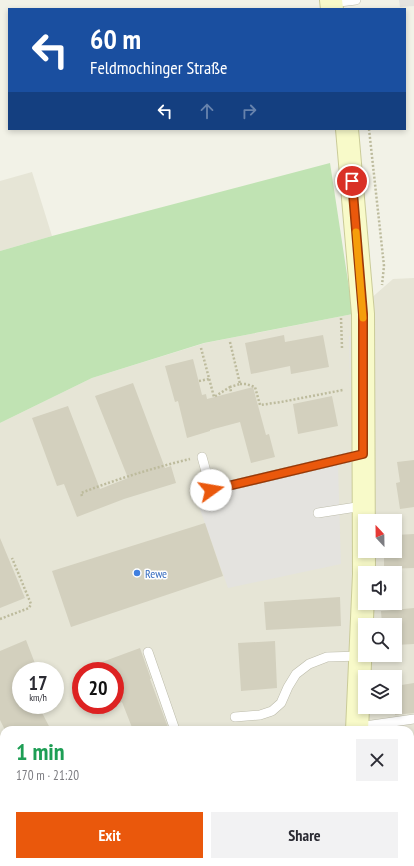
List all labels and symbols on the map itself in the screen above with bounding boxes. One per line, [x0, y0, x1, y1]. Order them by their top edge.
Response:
pin [335, 164, 369, 198]
position arrow [190, 469, 232, 511]
north arrow [358, 514, 402, 558]
place label: Rewe [145, 566, 167, 581]
marker: Rewe [132, 568, 142, 578]
speed limit sign: 20 [72, 662, 124, 714]

